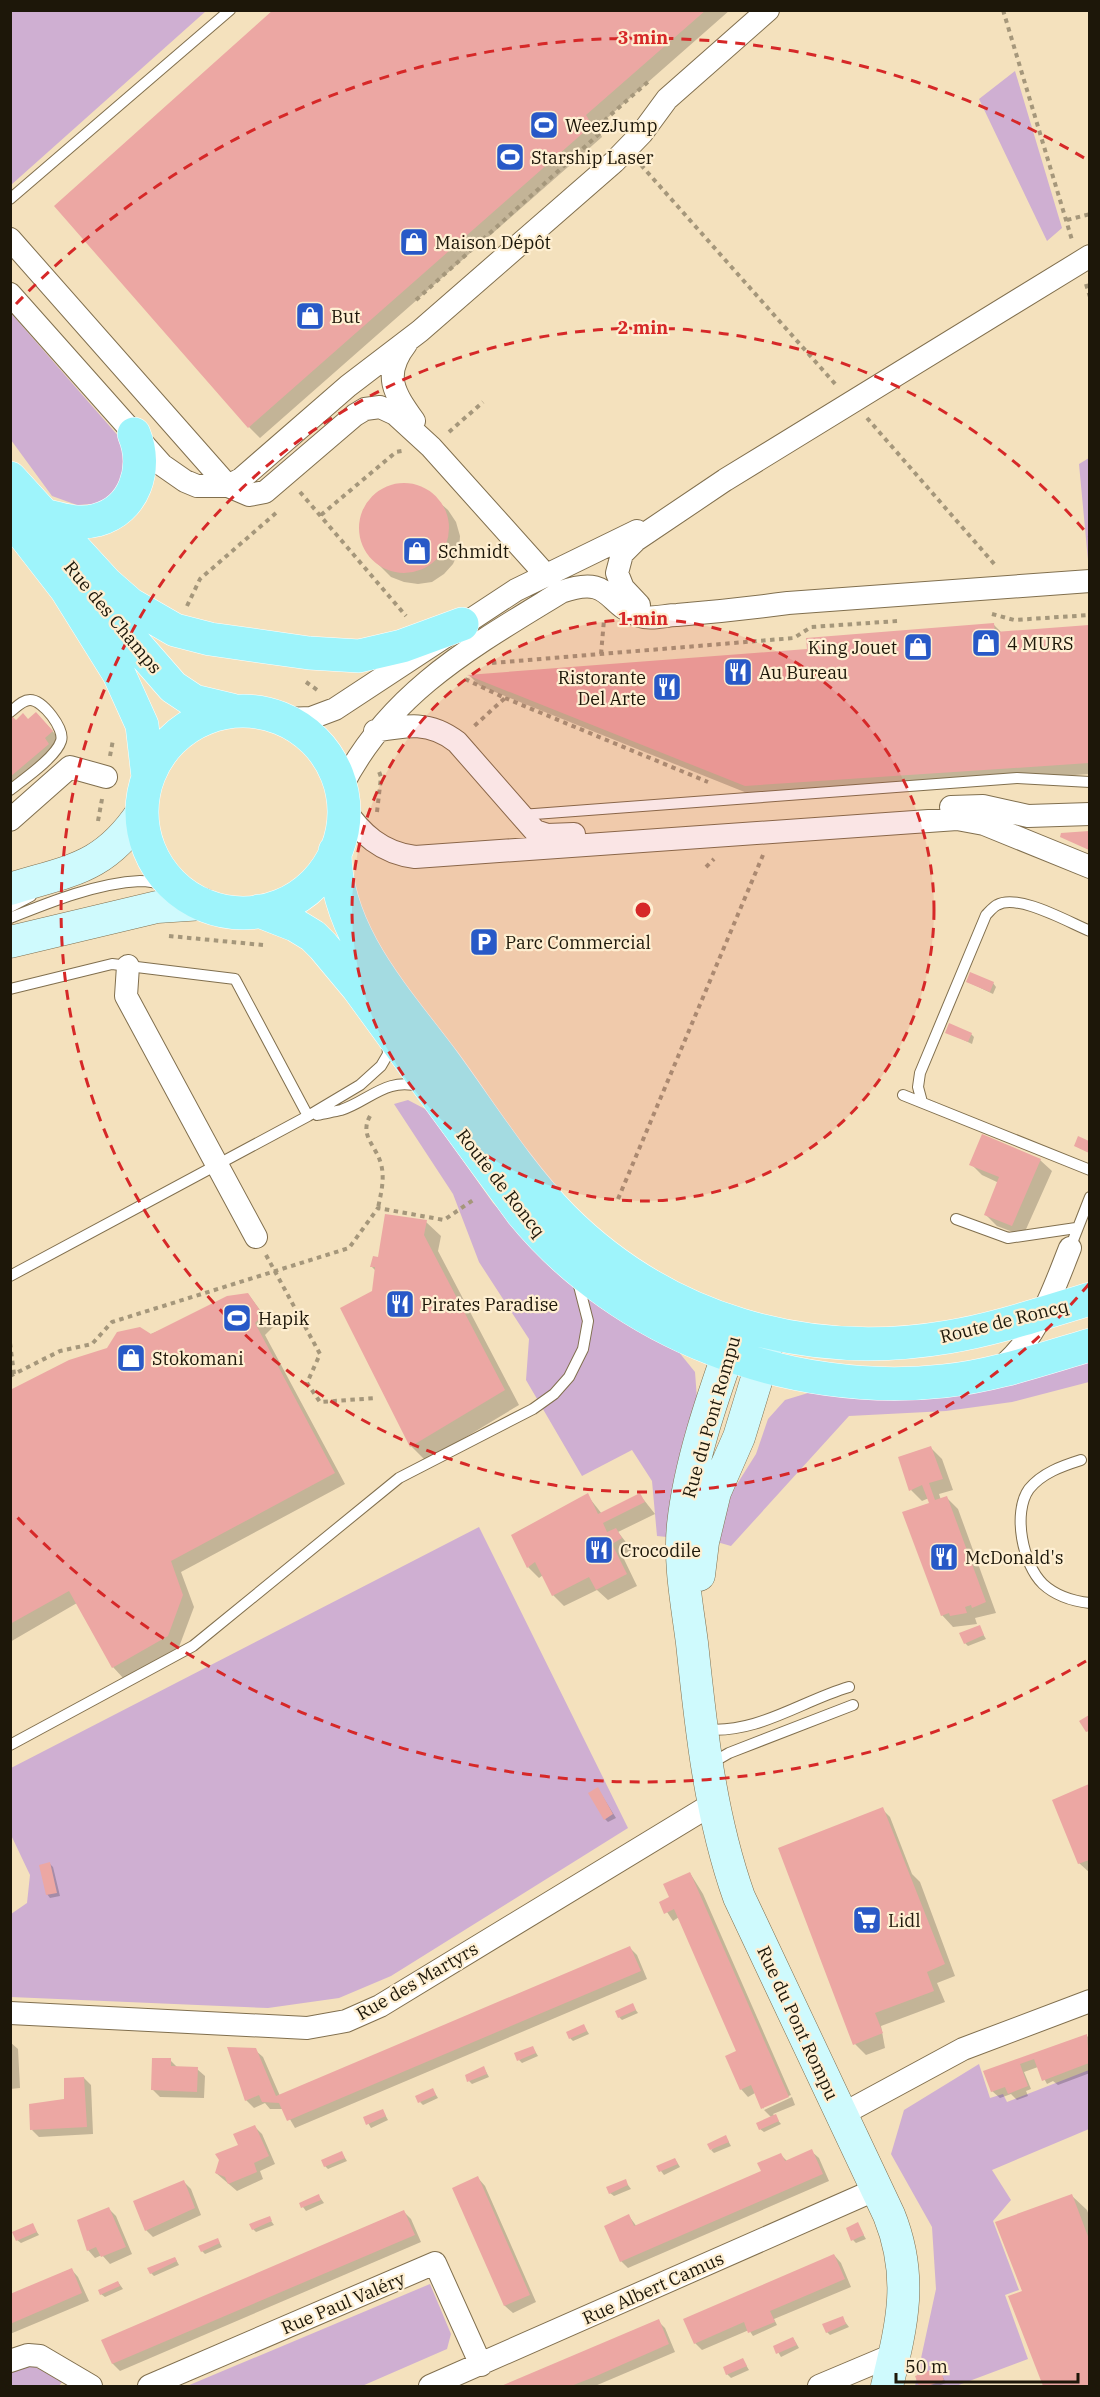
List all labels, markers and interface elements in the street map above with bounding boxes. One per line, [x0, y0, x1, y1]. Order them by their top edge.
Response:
text: 3 min [618, 26, 668, 49]
sports icon: WeezJump [528, 109, 560, 141]
place label: WeezJump [565, 114, 657, 137]
sports icon: Starship Laser [494, 141, 526, 173]
place label: Starship Laser [531, 146, 654, 169]
shop icon: Maison Dépôt [398, 226, 430, 258]
place label: Maison Dépôt [435, 231, 551, 254]
shop icon: But [294, 300, 326, 332]
place label: But [331, 305, 360, 328]
text: 2 min [618, 316, 668, 339]
shop icon: Schmidt [401, 535, 433, 567]
place label: Schmidt [438, 540, 509, 563]
street label: Rue des Champs [59, 556, 167, 678]
text: 1 min [618, 607, 668, 630]
shop icon: 4 MURS [970, 627, 1002, 659]
shop icon: King Jouet [902, 631, 934, 663]
place label: 4 MURS [1007, 632, 1074, 655]
place label: King Jouet [808, 636, 897, 659]
restaurant icon: Au Bureau [722, 656, 754, 688]
place label: Au Bureau [759, 661, 848, 684]
place label: Ristorante Del Arte [558, 666, 646, 710]
restaurant icon: Ristorante Del Arte [651, 671, 683, 703]
centre of rings [633, 900, 653, 920]
parking icon: Parc Commercial [468, 926, 500, 958]
place label: Parc Commercial [505, 931, 651, 954]
street label: Route de Roncq [451, 1124, 551, 1242]
restaurant icon: Pirates Paradise [384, 1288, 416, 1320]
place label: Pirates Paradise [421, 1293, 558, 1316]
street label: Route de Roncq [937, 1294, 1071, 1348]
sports icon: Hapik [221, 1302, 253, 1334]
place label: Hapik [258, 1307, 310, 1330]
street label: Rue du Pont Rompu [677, 1333, 745, 1501]
shop icon: Stokomani [115, 1342, 147, 1374]
place label: Stokomani [152, 1347, 244, 1370]
restaurant icon: Crocodile [583, 1534, 615, 1566]
place label: Crocodile [620, 1539, 701, 1562]
restaurant icon: McDonald's [928, 1541, 960, 1573]
place label: McDonald's [965, 1546, 1064, 1569]
supermarket icon: Lidl [851, 1904, 883, 1936]
place label: Lidl [888, 1909, 921, 1932]
street label: Rue des Martyrs [352, 1937, 482, 2025]
street label: Rue du Pont Rompu [752, 1942, 844, 2104]
street label: Rue Albert Camus [579, 2247, 727, 2329]
street label: Rue Paul Valéry [278, 2266, 409, 2339]
scale bar [896, 2346, 1078, 2384]
text: 50 m [905, 2355, 948, 2378]

